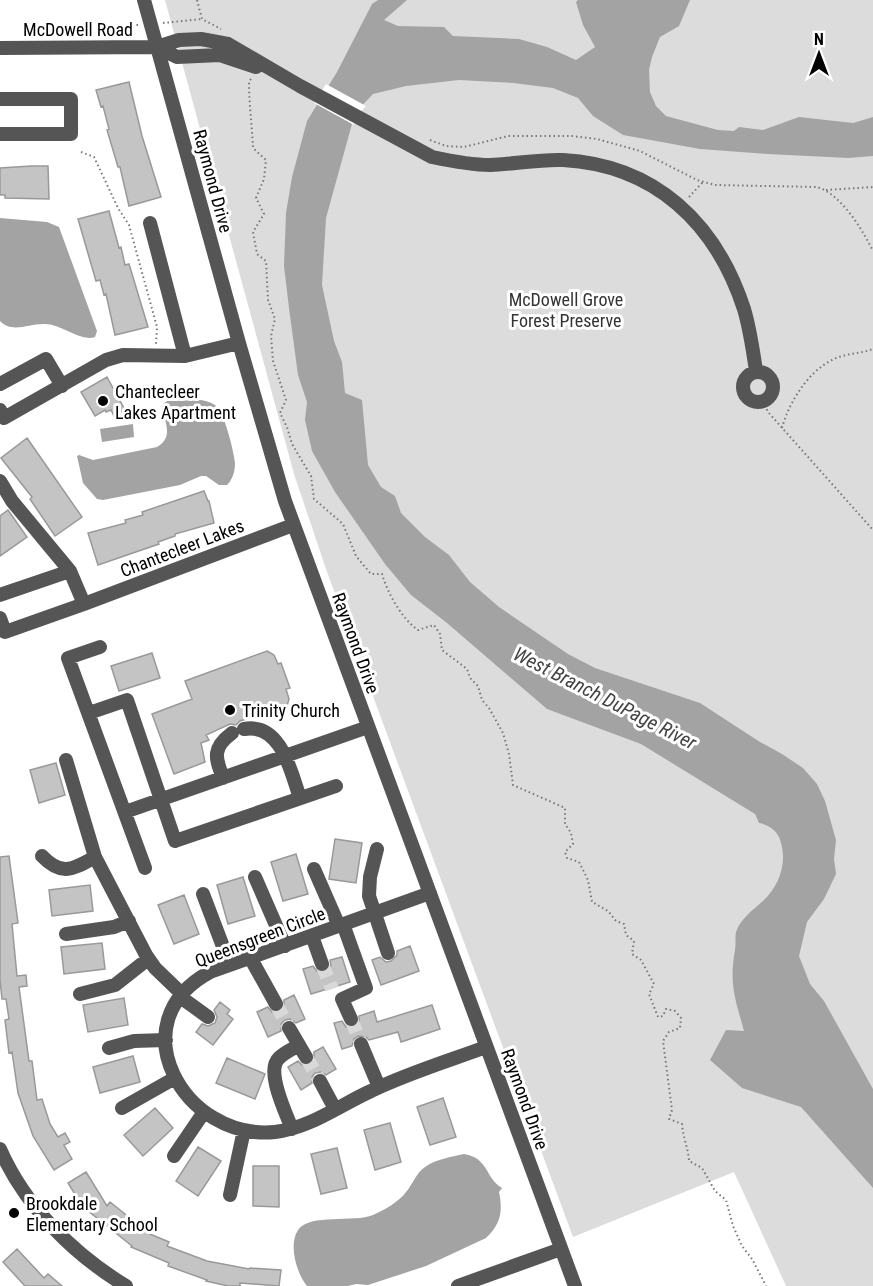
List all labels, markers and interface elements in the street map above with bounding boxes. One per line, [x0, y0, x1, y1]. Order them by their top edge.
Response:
street label: McDowell Road [23, 19, 133, 40]
north arrow [789, 24, 849, 84]
text: N [814, 30, 824, 49]
street label: Raymond Drive [189, 127, 237, 235]
park label: McDowell Grove Forest Preserve [509, 289, 623, 331]
place label: Chantecleer Lakes Apartment [115, 381, 236, 423]
marker: Chantecleer Lakes Apartment [96, 394, 110, 408]
street label: Chantecleer Lakes [117, 515, 247, 581]
street label: Raymond Drive [328, 590, 384, 696]
water label: West Branch DuPage River [510, 641, 701, 755]
place label: Trinity Church [242, 700, 340, 721]
marker: Trinity Church [223, 703, 237, 717]
street label: Queensgreen Circle [192, 903, 328, 971]
street label: Raymond Drive [497, 1046, 553, 1152]
place label: Brookdale Elementary School [26, 1193, 158, 1235]
marker: Brookdale Elementary School [7, 1206, 21, 1220]

